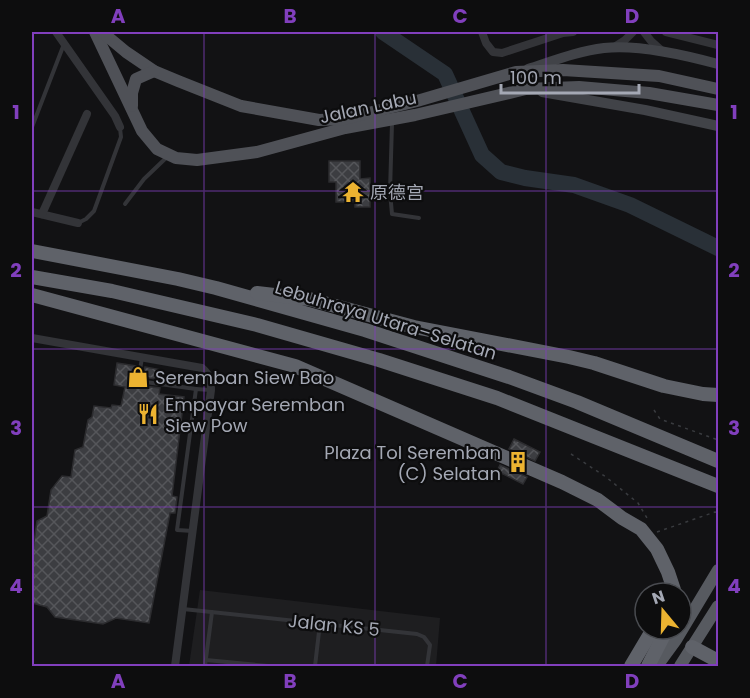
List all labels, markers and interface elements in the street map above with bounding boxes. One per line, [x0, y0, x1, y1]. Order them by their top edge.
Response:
text: A [111, 2, 126, 30]
text: B [283, 2, 297, 30]
text: C [452, 2, 468, 30]
text: D [625, 2, 639, 30]
scale bar [501, 57, 639, 95]
text: 100 m [510, 65, 562, 90]
street label: Jalan Labu [317, 85, 419, 129]
text: 1 [12, 98, 20, 126]
text: 1 [730, 98, 738, 126]
temple icon: 原德宫 [341, 180, 365, 204]
place label: 原德宫 [370, 180, 424, 205]
text: 2 [10, 256, 22, 284]
text: 2 [728, 256, 740, 284]
street label: Lebuhraya Utara–Selatan [272, 274, 500, 366]
shop icon: Seremban Siew Bao [126, 365, 150, 389]
place label: Seremban Siew Bao [155, 365, 334, 390]
place label: Empayar Seremban Siew Pow [165, 392, 345, 438]
restaurant icon: Empayar Seremban Siew Pow [136, 402, 160, 426]
text: 3 [10, 414, 22, 442]
text: 3 [728, 414, 740, 442]
place label: Plaza Tol Seremban (C) Selatan [324, 440, 501, 486]
building icon: Plaza Tol Seremban (C) Selatan [506, 450, 530, 474]
text: 4 [9, 572, 23, 600]
text: 4 [727, 572, 741, 600]
north arrow [633, 581, 693, 641]
text: N [649, 584, 668, 610]
street label: Jalan KS 5 [287, 608, 381, 642]
text: A [111, 667, 126, 695]
text: B [283, 667, 297, 695]
text: C [452, 667, 468, 695]
text: D [625, 667, 639, 695]

